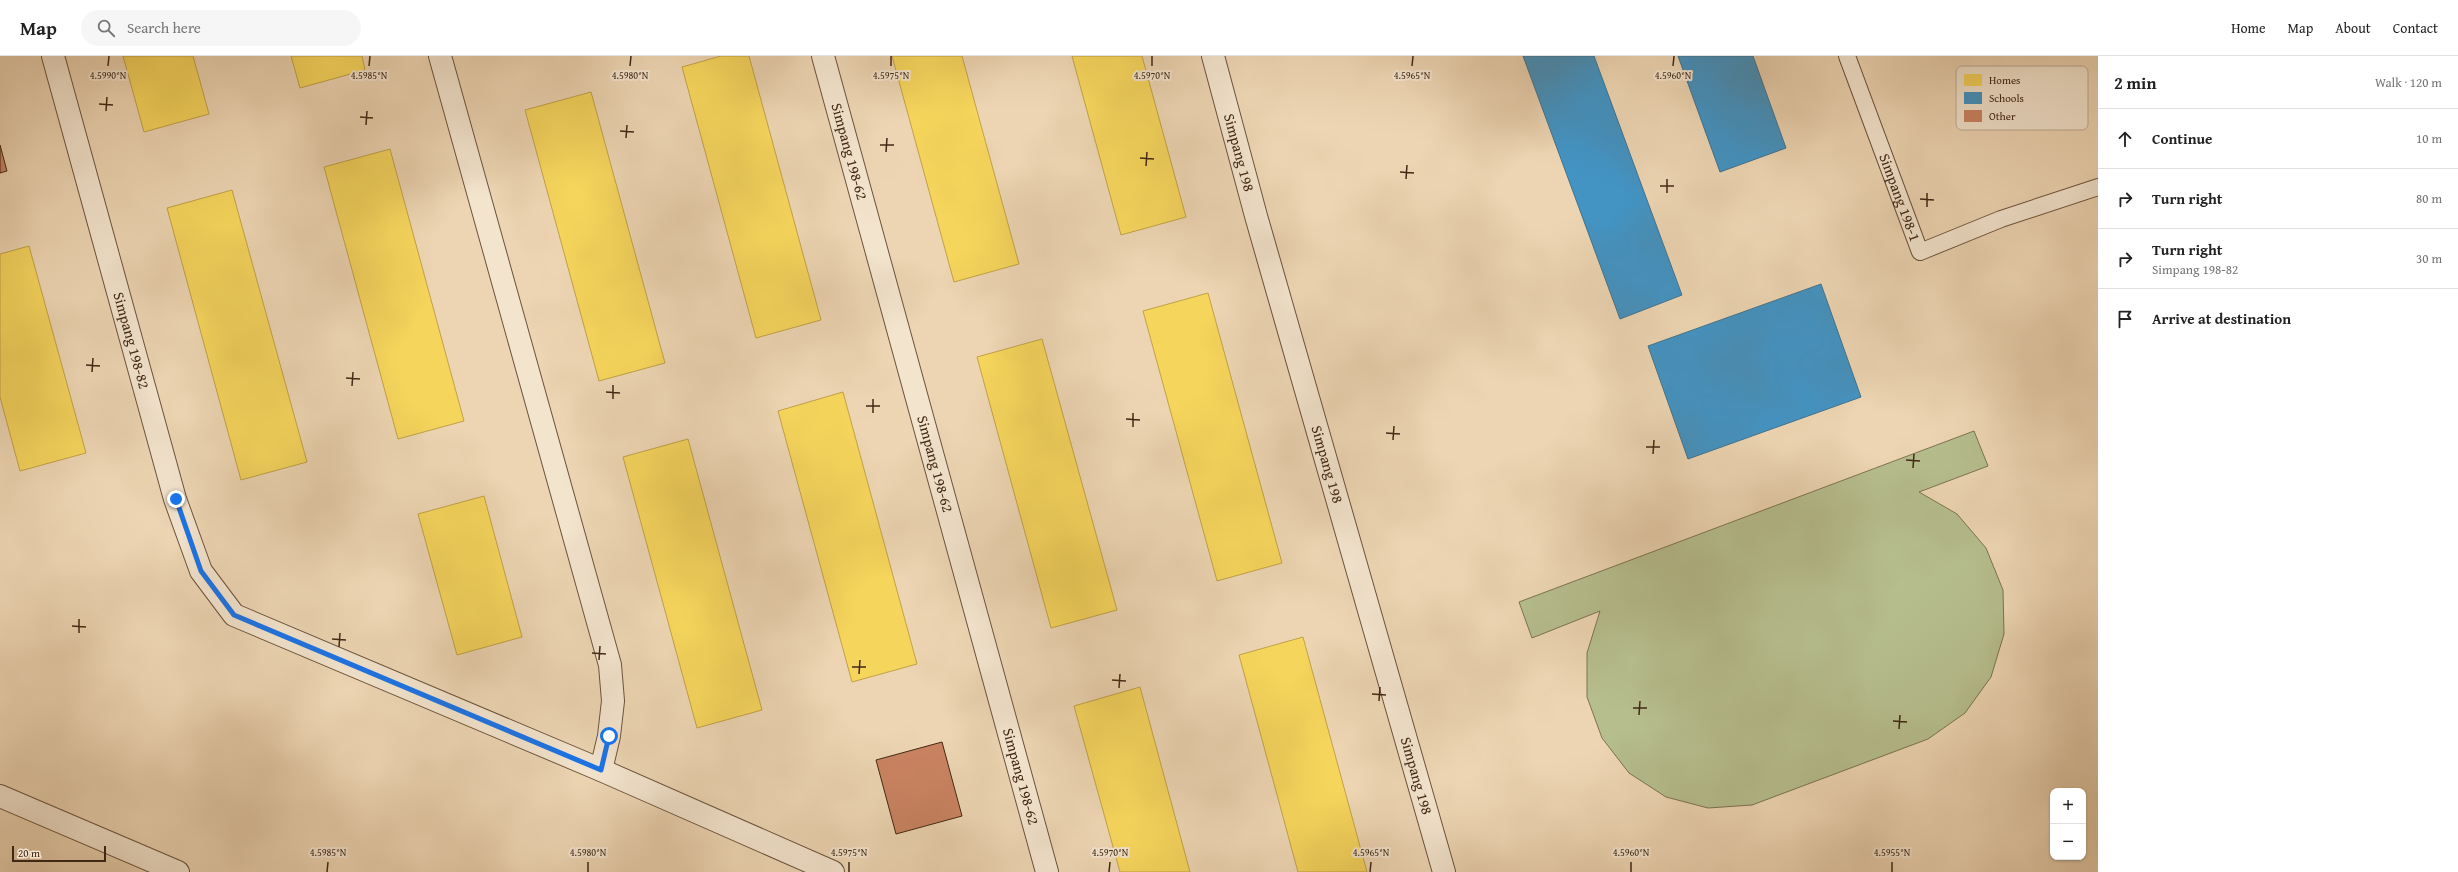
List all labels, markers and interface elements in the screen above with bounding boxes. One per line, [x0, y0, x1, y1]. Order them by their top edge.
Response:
search box [81, 10, 361, 46]
text: Map [20, 14, 57, 42]
icon: search [95, 17, 117, 39]
text: Search here [127, 17, 201, 38]
text: Home [2231, 18, 2266, 38]
text: Map [2288, 18, 2313, 38]
text: About [2335, 18, 2371, 38]
text: Contact [2393, 18, 2438, 38]
legend [1956, 66, 2088, 130]
text: 4.5990°N [90, 68, 127, 83]
text: 4.5985°N [351, 68, 388, 83]
text: 4.5980°N [612, 68, 649, 83]
text: 4.5975°N [873, 68, 910, 83]
text: 4.5970°N [1134, 68, 1171, 83]
text: 4.5965°N [1394, 68, 1431, 83]
text: 4.5960°N [1655, 68, 1692, 83]
text: 2 min [2114, 70, 2156, 95]
text: Homes [1989, 72, 2020, 88]
text: Walk · 120 m [2375, 73, 2442, 92]
text: Schools [1989, 90, 2024, 106]
street label: Simpang 198-62 [826, 101, 873, 202]
text: Other [1989, 108, 2016, 124]
street label: Simpang 198 [1219, 111, 1260, 194]
icon: ahead [2114, 128, 2136, 150]
text: Continue [2152, 128, 2213, 149]
text: 10 m [2416, 129, 2442, 148]
street label: Simpang 198-1 [1874, 150, 1926, 244]
icon: right [2114, 188, 2136, 210]
text: Turn right [2152, 188, 2223, 209]
text: 80 m [2416, 189, 2442, 208]
text: Turn right [2152, 239, 2223, 260]
icon: right [2114, 248, 2136, 270]
text: 30 m [2416, 249, 2442, 268]
text: Simpang 198-82 [2152, 260, 2238, 279]
street label: Simpang 198-82 [108, 290, 155, 391]
icon: arrive [2114, 308, 2136, 330]
text: Arrive at destination [2152, 308, 2291, 329]
street label: Simpang 198-62 [912, 413, 959, 515]
street label: Simpang 198 [1307, 423, 1349, 505]
route end [167, 490, 185, 508]
street label: Simpang 198-62 [998, 725, 1045, 827]
route start [600, 727, 618, 745]
street label: Simpang 198 [1396, 734, 1438, 817]
map controls [2050, 788, 2086, 860]
button: + [2050, 788, 2086, 824]
button: − [2050, 824, 2086, 860]
scale bar [12, 844, 106, 863]
text: 20 m [18, 845, 40, 861]
text: 4.5985°N [310, 845, 347, 860]
text: 4.5980°N [570, 845, 607, 860]
text: 4.5975°N [831, 845, 868, 860]
text: 4.5970°N [1092, 845, 1129, 860]
text: 4.5965°N [1353, 845, 1390, 860]
text: 4.5960°N [1613, 845, 1650, 860]
text: 4.5955°N [1874, 845, 1911, 860]

